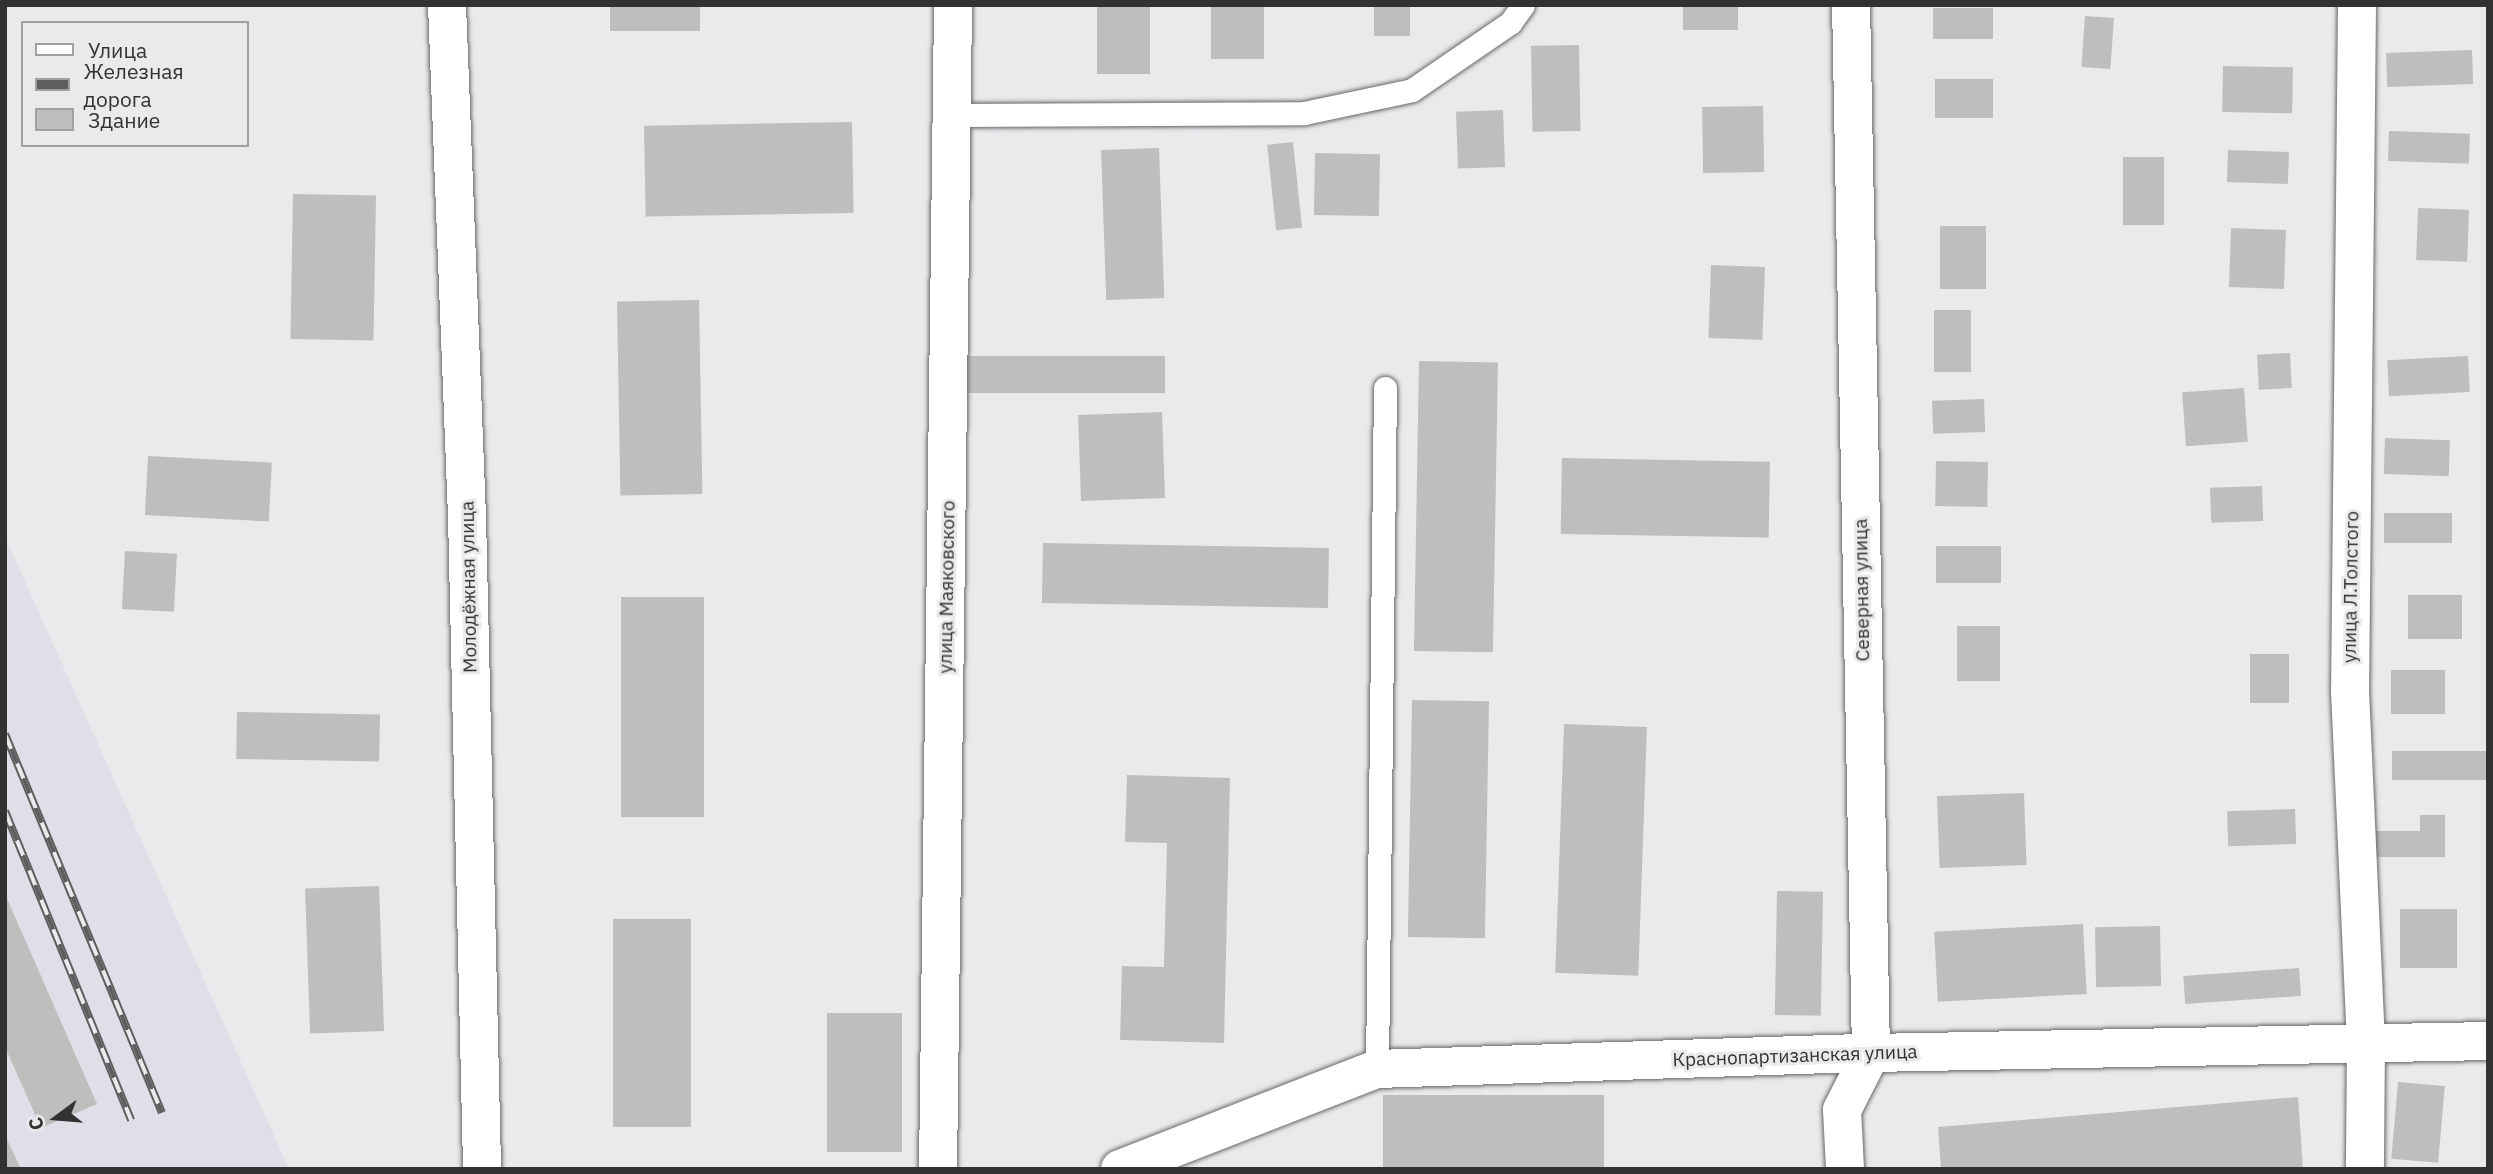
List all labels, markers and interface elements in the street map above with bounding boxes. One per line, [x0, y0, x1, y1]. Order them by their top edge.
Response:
legend [21, 21, 248, 147]
text: Улица [88, 36, 147, 64]
text: Железная дорога [84, 57, 184, 113]
text: Здание [88, 106, 160, 134]
street label: улица Маяковского [934, 500, 960, 674]
street label: Молодёжная улица [456, 501, 482, 673]
street label: улица Л.Толстого [2338, 511, 2364, 663]
street label: Северная улица [1849, 518, 1875, 662]
street label: Краснопартизанская улица [1672, 1040, 1918, 1072]
north arrow [21, 1083, 91, 1153]
text: С [23, 1115, 49, 1133]

